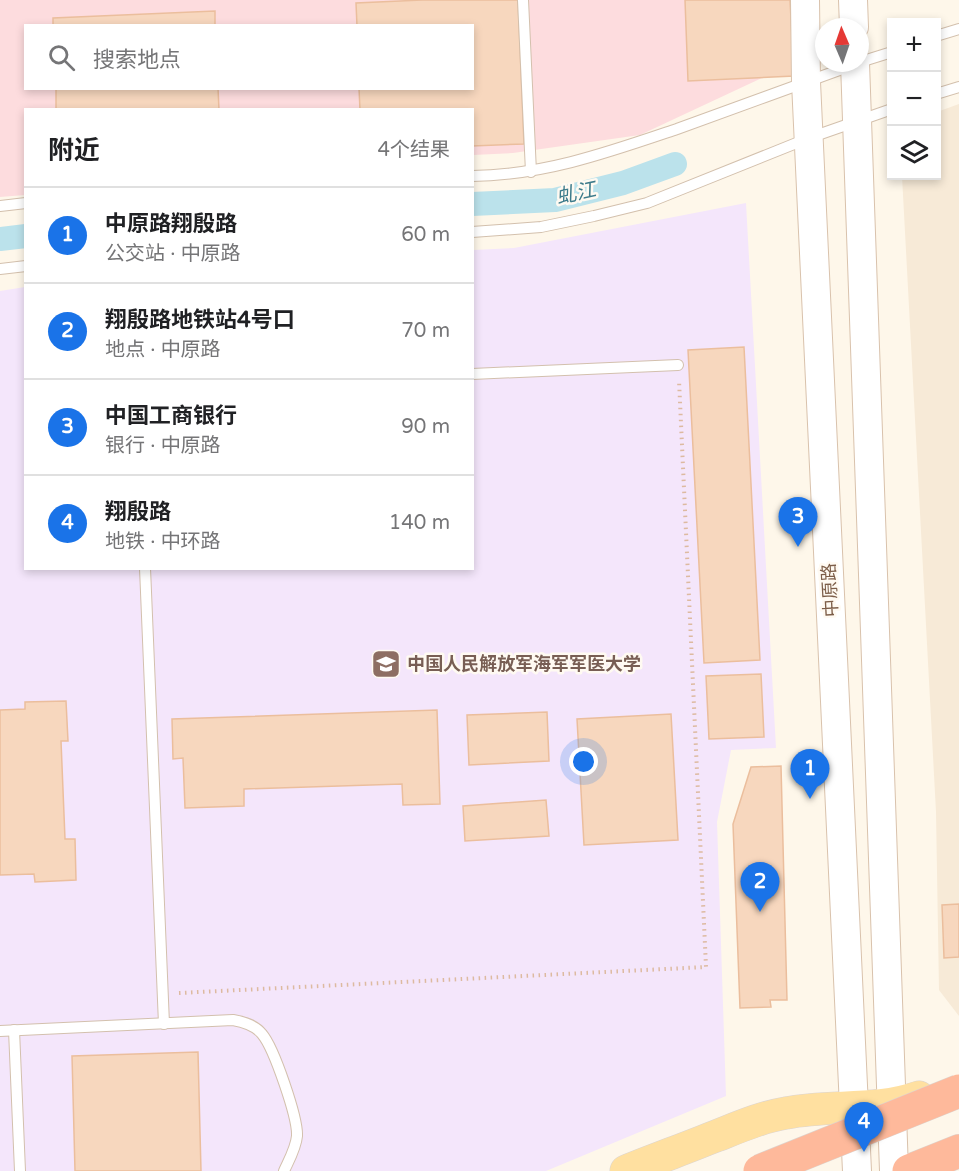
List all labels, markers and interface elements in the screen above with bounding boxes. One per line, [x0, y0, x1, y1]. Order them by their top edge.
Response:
north arrow [815, 18, 869, 72]
map controls [887, 18, 941, 180]
button: + [887, 18, 941, 72]
search box [24, 24, 474, 90]
icon: search [45, 41, 78, 74]
text: 搜索地点 [93, 47, 181, 73]
button: − [887, 72, 941, 126]
button: layers [887, 126, 941, 180]
text: 附近 [48, 135, 100, 166]
text: 4个结果 [377, 138, 450, 162]
water label: 虬江 [554, 178, 600, 210]
text: 中原路翔殷路 [105, 211, 237, 237]
text: 1 [61, 223, 74, 247]
text: 60 m [401, 223, 450, 247]
text: 公交站 · 中原路 [105, 242, 241, 266]
text: 翔殷路地铁站4号口 [105, 307, 295, 333]
text: 2 [61, 319, 74, 343]
text: 70 m [401, 319, 450, 343]
text: 地点 · 中原路 [105, 338, 221, 362]
text: 中国工商银行 [105, 403, 237, 429]
text: 3 [61, 415, 74, 439]
text: 90 m [401, 415, 450, 439]
text: 银行 · 中原路 [105, 434, 221, 458]
pin: 3 [778, 498, 818, 547]
text: 翔殷路 [105, 499, 171, 525]
text: 4 [61, 511, 74, 535]
text: 140 m [389, 511, 450, 535]
text: 地铁 · 中环路 [105, 530, 221, 554]
street label: 中原路 [818, 562, 842, 618]
school or university icon: 中国人民解放军海军军医大学 [370, 648, 402, 680]
place label: 中国人民解放军海军军医大学 [407, 653, 641, 675]
your location [569, 747, 598, 776]
pin: 1 [790, 750, 830, 799]
pin: 2 [740, 862, 780, 912]
pin: 4 [844, 1102, 884, 1152]

